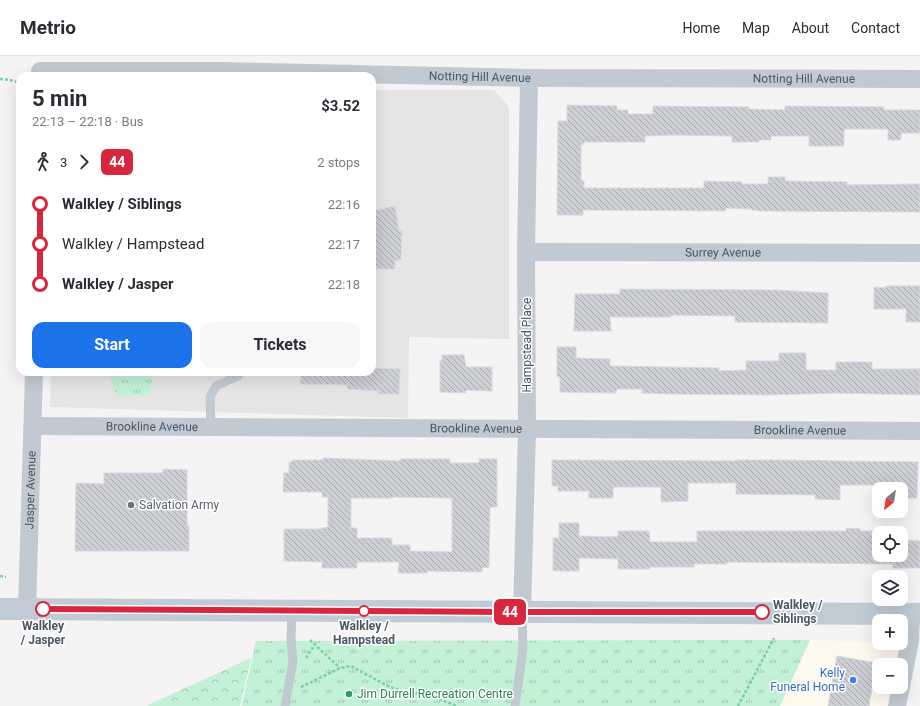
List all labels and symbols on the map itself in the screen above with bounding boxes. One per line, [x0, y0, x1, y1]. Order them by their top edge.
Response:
street label: Notting Hill Avenue [429, 69, 531, 85]
street label: Notting Hill Avenue [753, 72, 855, 86]
street label: Surrey Avenue [685, 245, 761, 260]
street label: Hampstead Place [520, 298, 534, 392]
street label: Brookline Avenue [106, 419, 198, 434]
street label: Brookline Avenue [430, 421, 522, 436]
street label: Brookline Avenue [754, 423, 846, 438]
street label: Jasper Avenue [22, 450, 39, 530]
north arrow [872, 482, 908, 518]
place label: Salvation Army [139, 498, 220, 512]
marker: Salvation Army [126, 500, 136, 510]
place label: Walkley / Siblings [773, 598, 823, 626]
line badge: 44 [492, 599, 528, 625]
marker: Walkley / Jasper [35, 601, 51, 617]
marker: Walkley / Siblings [754, 604, 770, 620]
marker: Walkley / Hampstead [358, 605, 370, 617]
place label: Walkley / Jasper [20, 619, 66, 647]
place label: Walkley / Hampstead [333, 619, 395, 647]
place label: Kelly Funeral Home [770, 666, 845, 694]
marker: Kelly Funeral Home [848, 675, 858, 685]
place label: Jim Durrell Recreation Centre [357, 687, 513, 701]
marker: Jim Durrell Recreation Centre [344, 689, 354, 699]

